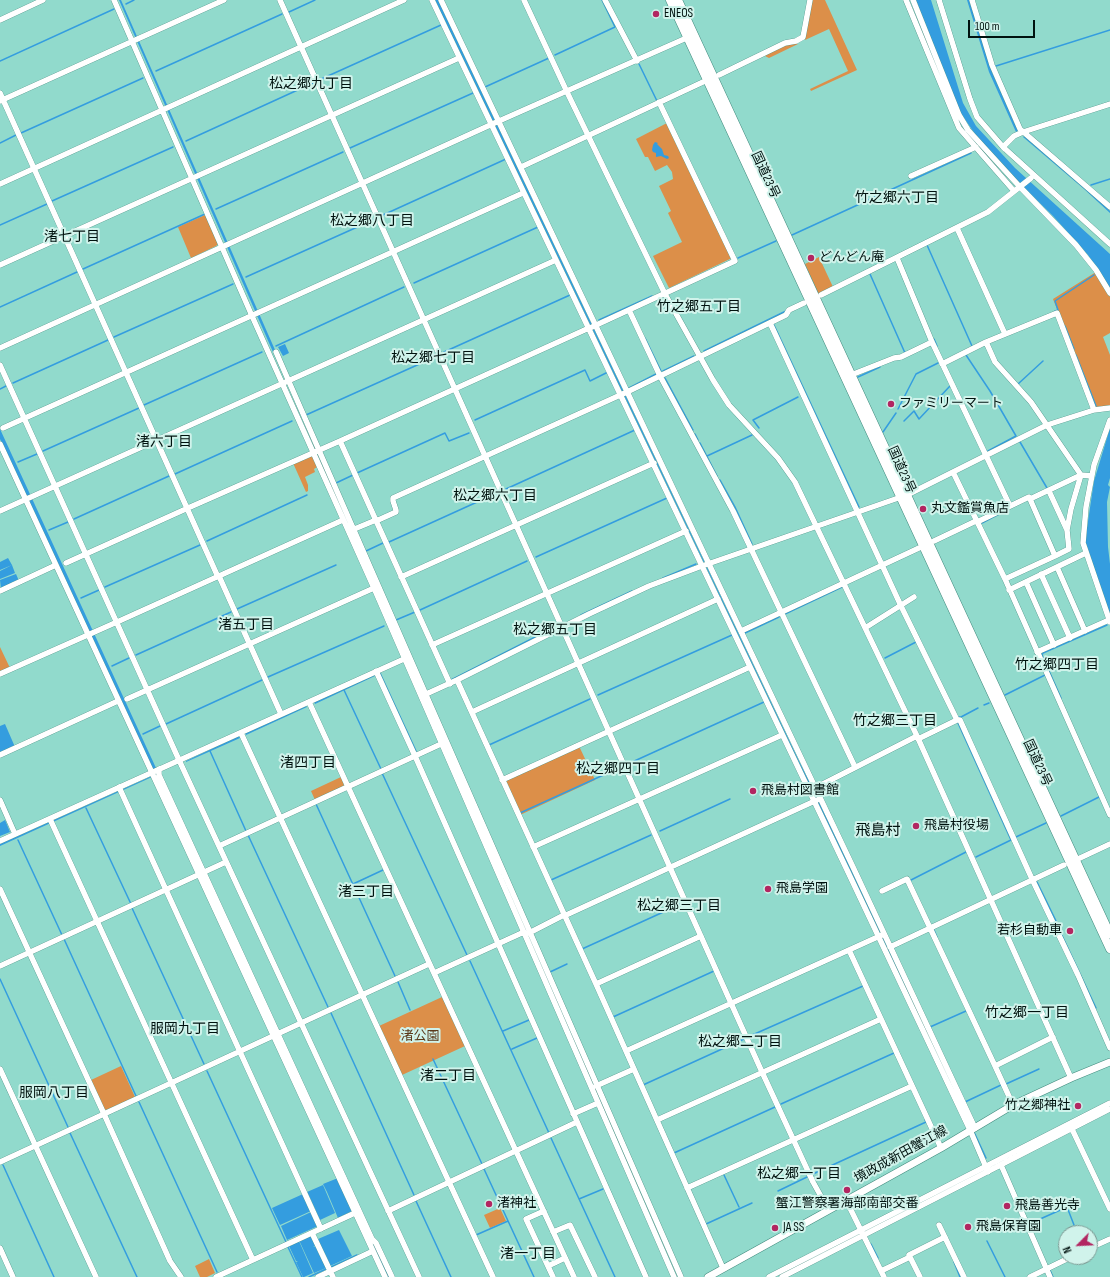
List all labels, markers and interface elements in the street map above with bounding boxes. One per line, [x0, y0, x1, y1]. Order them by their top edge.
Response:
place label: ENEOS [664, 6, 693, 22]
marker: ENEOS [651, 9, 661, 19]
scale bar [970, 12, 1037, 38]
text: 100 m [975, 19, 1000, 34]
district label: 松之郷九丁目 [269, 76, 353, 92]
street label: 国道23号 [747, 149, 783, 201]
district label: 竹之郷六丁目 [855, 190, 939, 206]
district label: 松之郷八丁目 [330, 213, 414, 229]
district label: 渚七丁目 [44, 229, 100, 245]
place label: どんどん庵 [819, 250, 884, 266]
marker: どんどん庵 [806, 253, 816, 263]
district label: 竹之郷五丁目 [657, 299, 741, 315]
district label: 松之郷七丁目 [391, 350, 475, 366]
place label: ファミリーマート [899, 396, 1003, 412]
marker: ファミリーマート [886, 399, 896, 409]
district label: 渚六丁目 [136, 434, 192, 450]
street label: 国道23号 [884, 444, 918, 496]
district label: 松之郷六丁目 [453, 488, 537, 504]
place label: 丸文鑑賞魚店 [931, 501, 1009, 517]
marker: 丸文鑑賞魚店 [918, 504, 928, 514]
district label: 渚五丁目 [218, 617, 274, 633]
district label: 松之郷五丁目 [513, 622, 597, 638]
district label: 竹之郷四丁目 [1015, 657, 1099, 673]
district label: 竹之郷三丁目 [853, 713, 937, 729]
street label: 国道23号 [1019, 737, 1055, 789]
district label: 渚四丁目 [280, 755, 336, 771]
district label: 松之郷四丁目 [576, 761, 660, 777]
place label: 飛島村図書館 [761, 783, 839, 799]
marker: 飛島村図書館 [748, 786, 758, 796]
place label: 飛島村役場 [924, 818, 989, 834]
marker: 飛島村役場 [911, 821, 921, 831]
district label: 飛島村 [856, 822, 900, 840]
place label: 飛島学園 [776, 881, 828, 897]
district label: 渚三丁目 [338, 884, 394, 900]
marker: 飛島学園 [763, 884, 773, 894]
district label: 松之郷三丁目 [637, 898, 721, 914]
place label: 若杉自動車 [997, 923, 1062, 939]
marker: 若杉自動車 [1065, 926, 1075, 936]
district label: 竹之郷一丁目 [985, 1005, 1069, 1021]
district label: 服岡九丁目 [150, 1021, 220, 1037]
park label: 渚公園 [401, 1029, 439, 1045]
district label: 松之郷二丁目 [698, 1034, 782, 1050]
district label: 渚二丁目 [420, 1068, 476, 1084]
district label: 服岡八丁目 [19, 1085, 89, 1101]
place label: 竹之郷神社 [1005, 1098, 1070, 1114]
marker: 竹之郷神社 [1073, 1101, 1083, 1111]
street label: 境政成新田蟹江線 [852, 1123, 950, 1187]
district label: 松之郷一丁目 [757, 1166, 841, 1182]
marker: 蟹江警察署海部南部交番 [842, 1185, 852, 1195]
place label: 渚神社 [497, 1196, 536, 1212]
place label: 蟹江警察署海部南部交番 [776, 1196, 918, 1212]
place label: 飛島善光寺 [1015, 1198, 1080, 1214]
marker: 渚神社 [484, 1199, 494, 1209]
marker: 飛島善光寺 [1002, 1201, 1012, 1211]
place label: 飛島保育園 [976, 1219, 1041, 1235]
place label: JA SS [783, 1220, 804, 1236]
marker: 飛島保育園 [963, 1222, 973, 1232]
marker: JA SS [770, 1223, 780, 1233]
north arrow [1058, 1225, 1098, 1265]
text: N [1060, 1244, 1075, 1255]
district label: 渚一丁目 [500, 1246, 556, 1262]

